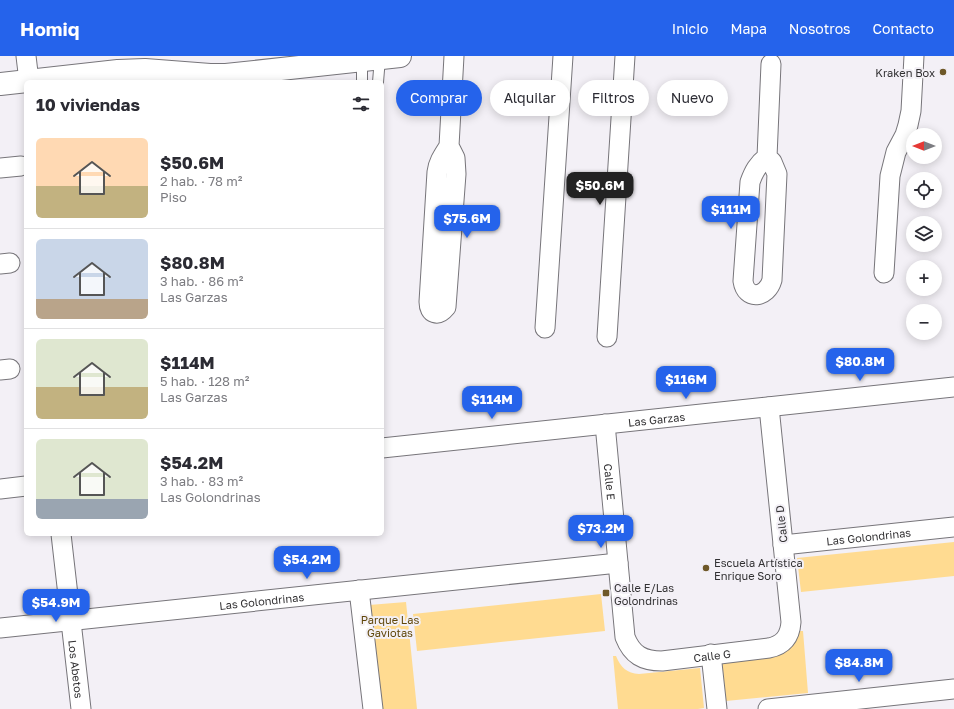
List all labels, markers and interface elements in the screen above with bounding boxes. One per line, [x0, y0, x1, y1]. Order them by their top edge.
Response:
text: Homiq [20, 17, 79, 40]
text: Inicio [672, 20, 708, 37]
text: Mapa [730, 20, 767, 37]
text: Nosotros [789, 20, 850, 37]
text: Contacto [872, 20, 934, 37]
place label: Kraken Box [875, 66, 935, 79]
marker: Kraken Box [938, 67, 948, 77]
chip: Comprar [396, 80, 482, 116]
chip: Alquilar [490, 80, 570, 116]
chip: Filtros [578, 80, 649, 116]
chip: Nuevo [657, 80, 728, 116]
icon: filters [350, 93, 372, 115]
text: 10 viviendas [36, 94, 140, 115]
north arrow [906, 128, 942, 164]
map controls [906, 128, 942, 340]
text: $50.6M [160, 152, 224, 173]
icon: home [68, 154, 116, 202]
pin: $50.6M [567, 172, 633, 206]
button: locate [906, 172, 942, 208]
text: 2 hab. · 78 m² [160, 173, 242, 189]
text: $50.6M [575, 177, 625, 193]
text: Piso [160, 189, 187, 205]
pin: $111M [703, 196, 759, 230]
text: $111M [711, 201, 751, 217]
pin: $75.6M [434, 205, 500, 239]
text: $75.6M [443, 210, 491, 226]
button: layers [906, 216, 942, 252]
text: $80.8M [160, 252, 225, 273]
icon: home [68, 255, 116, 303]
button: + [906, 260, 942, 296]
text: 3 hab. · 86 m² [160, 273, 243, 289]
text: Las Garzas [160, 289, 228, 305]
button: − [906, 304, 942, 340]
pin: $80.8M [827, 348, 893, 382]
text: $114M [160, 352, 215, 373]
text: $80.8M [835, 353, 885, 369]
icon: home [68, 355, 116, 403]
pin: $116M [658, 366, 714, 400]
text: $116M [665, 371, 707, 387]
text: 5 hab. · 128 m² [160, 373, 249, 389]
pin: $114M [464, 386, 520, 420]
text: Las Garzas [160, 389, 228, 405]
text: $114M [471, 391, 513, 407]
street label: Las Garzas [627, 409, 686, 428]
text: $54.2M [160, 452, 223, 473]
icon: home [68, 455, 116, 503]
street label: Calle E [602, 463, 619, 501]
text: 3 hab. · 83 m² [160, 473, 243, 489]
text: Las Golondrinas [160, 489, 261, 505]
street label: Calle D [773, 504, 789, 543]
pin: $73.2M [568, 515, 634, 549]
text: $73.2M [577, 520, 625, 536]
street label: Las Golondrinas [825, 525, 912, 547]
pin: $54.2M [274, 546, 340, 580]
text: $54.2M [283, 551, 331, 567]
place label: Escuela Artística Enrique Soro [714, 556, 803, 582]
marker: Escuela Artística Enrique Soro [701, 563, 711, 573]
place label: Calle E/Las Golondrinas [614, 581, 678, 607]
marker: Calle E/Las Golondrinas [601, 588, 611, 598]
pin: $54.9M [23, 589, 89, 623]
street label: Las Golondrinas [219, 590, 305, 611]
text: $54.9M [32, 594, 80, 610]
park label: Parque Las Gaviotas [361, 613, 419, 639]
street label: Los Abetos [67, 639, 86, 699]
street label: Calle G [693, 646, 732, 664]
pin: $84.8M [826, 649, 892, 683]
text: $84.8M [834, 654, 884, 670]

